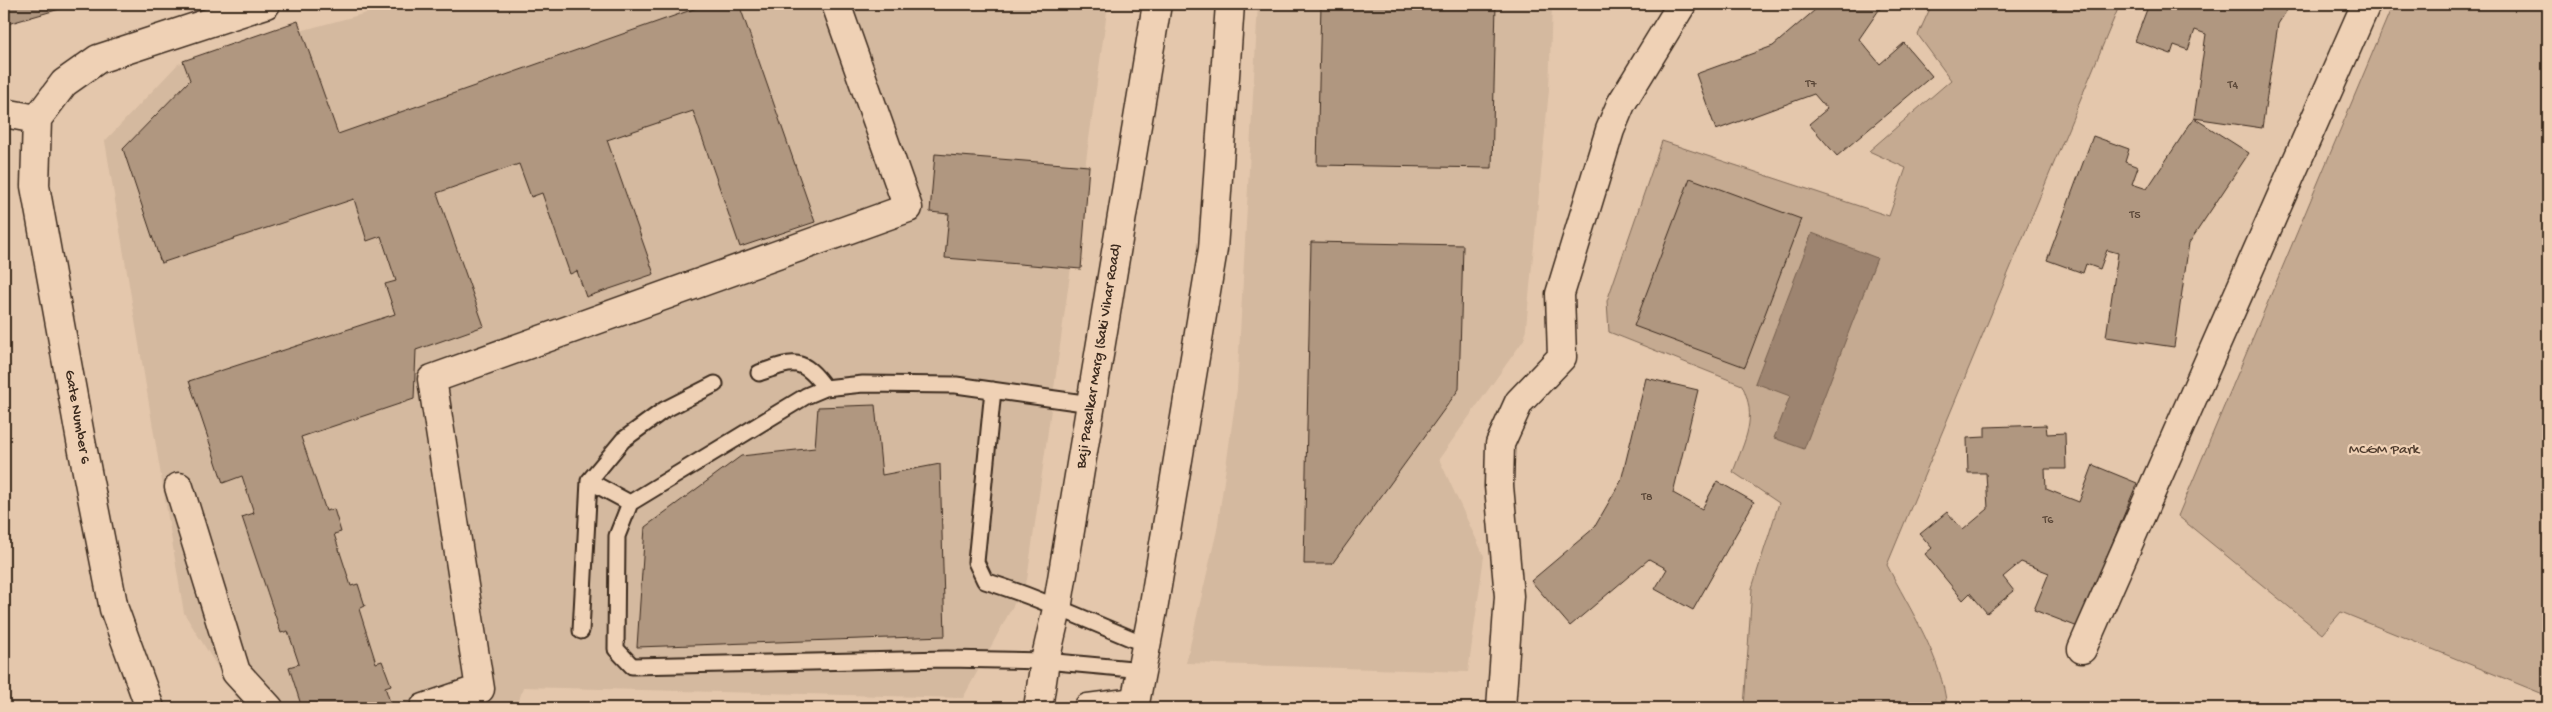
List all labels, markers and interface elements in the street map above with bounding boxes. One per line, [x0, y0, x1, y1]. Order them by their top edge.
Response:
house number: T7 [1805, 78, 1817, 92]
house number: T4 [2227, 79, 2238, 93]
house number: T5 [2129, 209, 2140, 223]
street label: Baji Pasalkar Marg (Saki Vihar Road) [1072, 242, 1126, 471]
street label: Gate Number 6 [60, 369, 94, 466]
park label: MCGM Park [2349, 441, 2421, 459]
house number: T8 [1640, 491, 1653, 505]
house number: T6 [2042, 514, 2054, 528]

